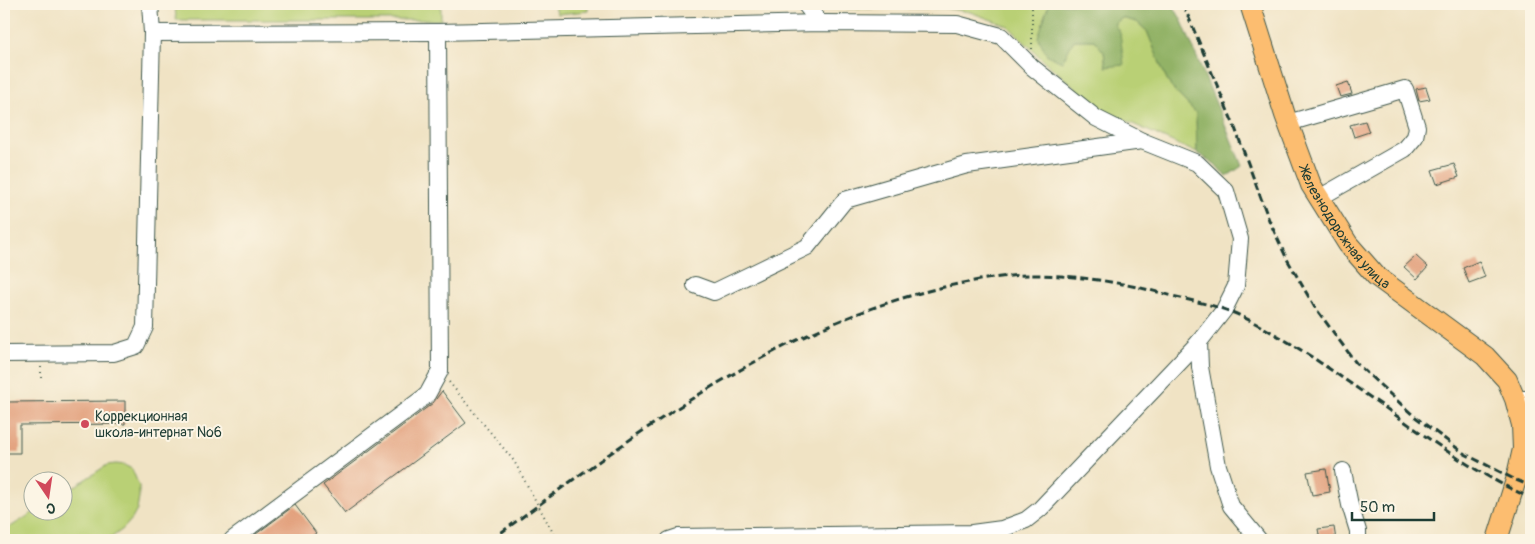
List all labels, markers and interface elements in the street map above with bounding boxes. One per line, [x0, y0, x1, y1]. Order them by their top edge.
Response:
street label: Железнодорожная улица [1295, 162, 1393, 293]
place label: Коррекционная школа-интернат №6 [95, 408, 222, 441]
marker: Коррекционная школа-интернат №6 [79, 418, 91, 430]
north arrow [22, 472, 72, 522]
scale bar [1352, 489, 1435, 521]
text: 50 m [1360, 498, 1395, 517]
text: С [44, 499, 57, 518]

